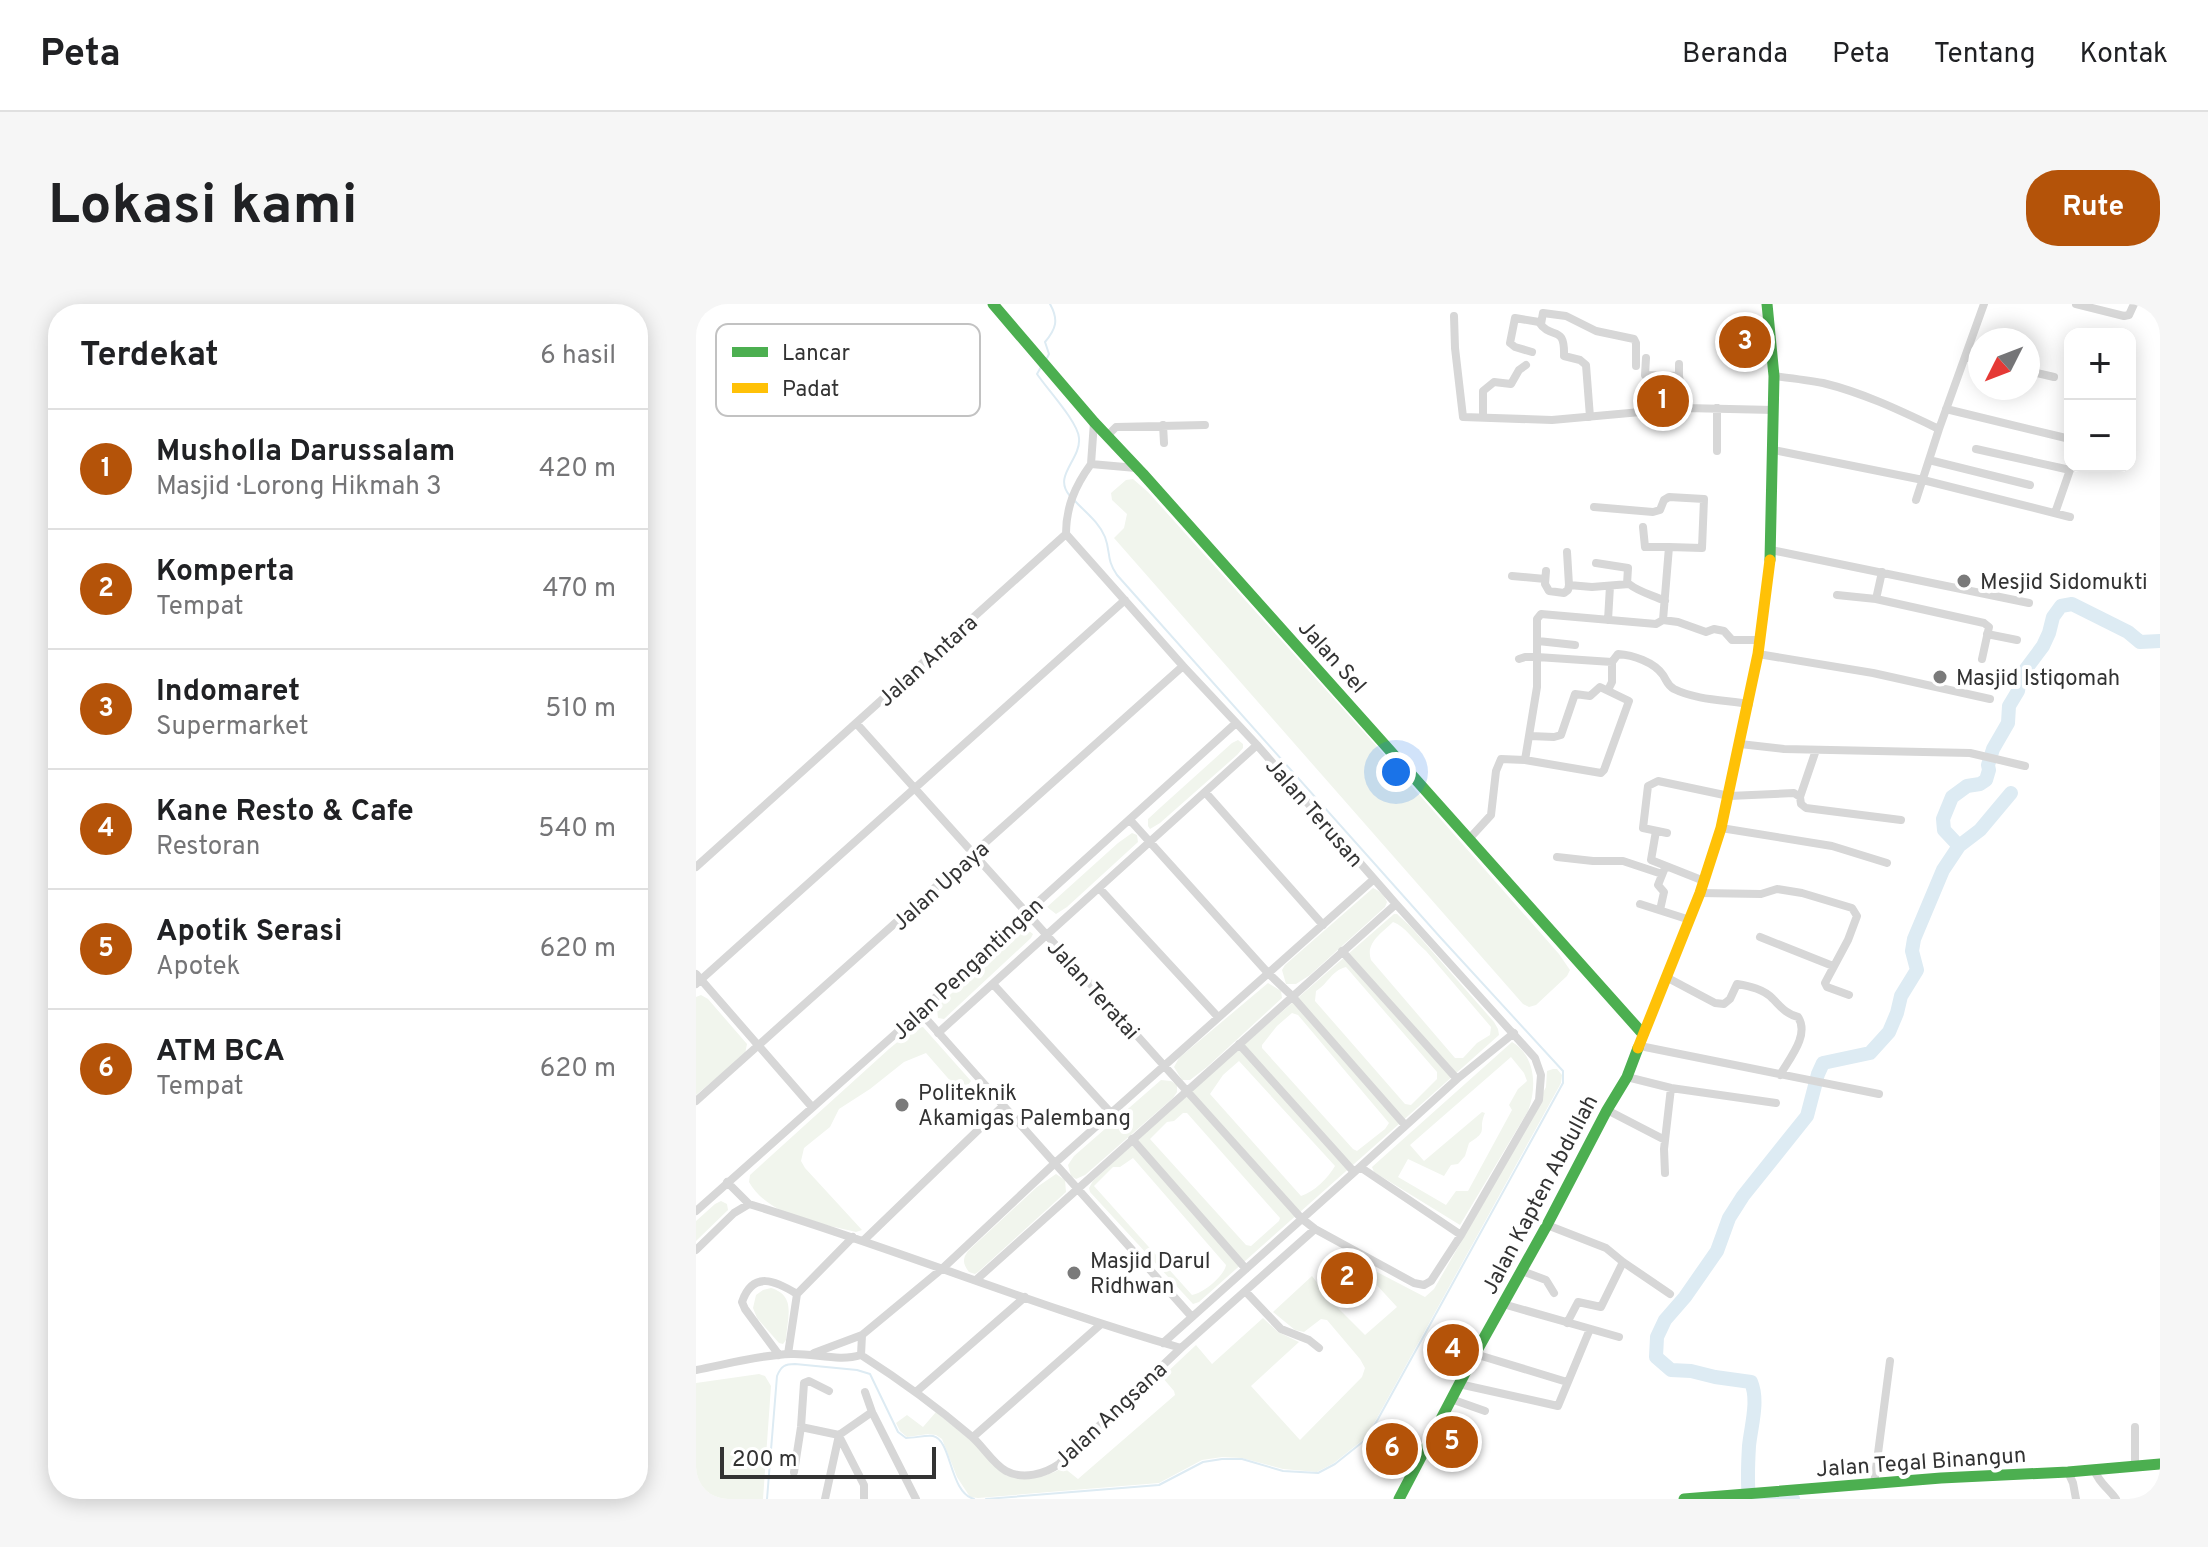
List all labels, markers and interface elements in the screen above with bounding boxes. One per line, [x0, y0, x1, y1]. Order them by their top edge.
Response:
text: Peta [40, 31, 121, 80]
text: Beranda [1682, 37, 1788, 73]
text: Peta [1832, 37, 1890, 73]
text: Tentang [1934, 37, 2035, 73]
text: Kontak [2079, 37, 2168, 73]
button: Rute [2026, 170, 2160, 246]
text: Lokasi kami [48, 173, 357, 243]
pin: 3 [1719, 312, 1771, 372]
legend [716, 324, 980, 416]
north arrow [1968, 328, 2040, 400]
map controls [2064, 328, 2136, 472]
button: + [2064, 328, 2136, 400]
text: Terdekat [80, 335, 219, 378]
text: 6 hasil [540, 340, 616, 373]
text: Lancar [782, 341, 851, 368]
pin: 1 [1637, 371, 1689, 431]
text: Padat [782, 377, 839, 404]
button: − [2064, 400, 2136, 472]
text: Musholla Darussalam [156, 434, 455, 471]
text: 1 [101, 453, 111, 486]
text: 420 m [539, 453, 616, 486]
text: Masjid · Lorong Hikmah 3 [156, 471, 442, 504]
text: Komperta [156, 554, 294, 591]
place label: Mesjid Sidomukti [1980, 570, 2148, 597]
marker: Mesjid Sidomukti [1955, 572, 1973, 590]
text: 2 [98, 573, 114, 606]
text: 470 m [542, 573, 616, 606]
text: Tempat [156, 591, 244, 624]
street label: Jalan Antara [873, 610, 984, 714]
street label: Jalan Sel [1291, 616, 1371, 700]
place label: Masjid Istiqomah [1956, 666, 2120, 693]
marker: Masjid Istiqomah [1931, 668, 1949, 686]
text: Indomaret [156, 674, 300, 711]
text: 3 [98, 693, 114, 726]
text: 510 m [545, 693, 616, 726]
text: Supermarket [156, 711, 308, 744]
your location [1376, 752, 1416, 792]
street label: Jalan Terusan [1258, 754, 1368, 874]
text: Kane Resto & Cafe [156, 794, 414, 831]
text: 4 [98, 813, 114, 846]
text: 540 m [538, 813, 616, 846]
text: Restoran [156, 831, 261, 864]
street label: Jalan Upaya [888, 836, 996, 937]
street label: Jalan Pengantingan [887, 893, 1050, 1047]
text: Apotik Serasi [156, 914, 343, 951]
text: 5 [98, 933, 114, 966]
text: 620 m [540, 933, 616, 966]
street label: Jalan Teratai [1040, 935, 1144, 1046]
text: Apotek [156, 951, 240, 984]
text: ATM BCA [156, 1034, 285, 1071]
text: 6 [98, 1053, 114, 1086]
text: 620 m [540, 1053, 616, 1086]
text: Tempat [156, 1071, 244, 1104]
place label: Politeknik Akamigas Palembang [918, 1081, 1131, 1133]
street label: Jalan Kapten Abdullah [1477, 1091, 1605, 1299]
marker: Politeknik Akamigas Palembang [893, 1096, 911, 1114]
pin: 2 [1321, 1248, 1373, 1308]
place label: Masjid Darul Ridhwan [1090, 1249, 1211, 1301]
marker: Masjid Darul Ridhwan [1065, 1264, 1083, 1282]
pin: 4 [1427, 1320, 1479, 1380]
street label: Jalan Angsana [1050, 1357, 1174, 1475]
pin: 5 [1426, 1412, 1478, 1472]
pin: 6 [1366, 1419, 1418, 1479]
scale bar [720, 1443, 936, 1479]
street label: Jalan Tegal Binangun [1815, 1443, 2027, 1484]
text: 200 m [732, 1447, 797, 1474]

